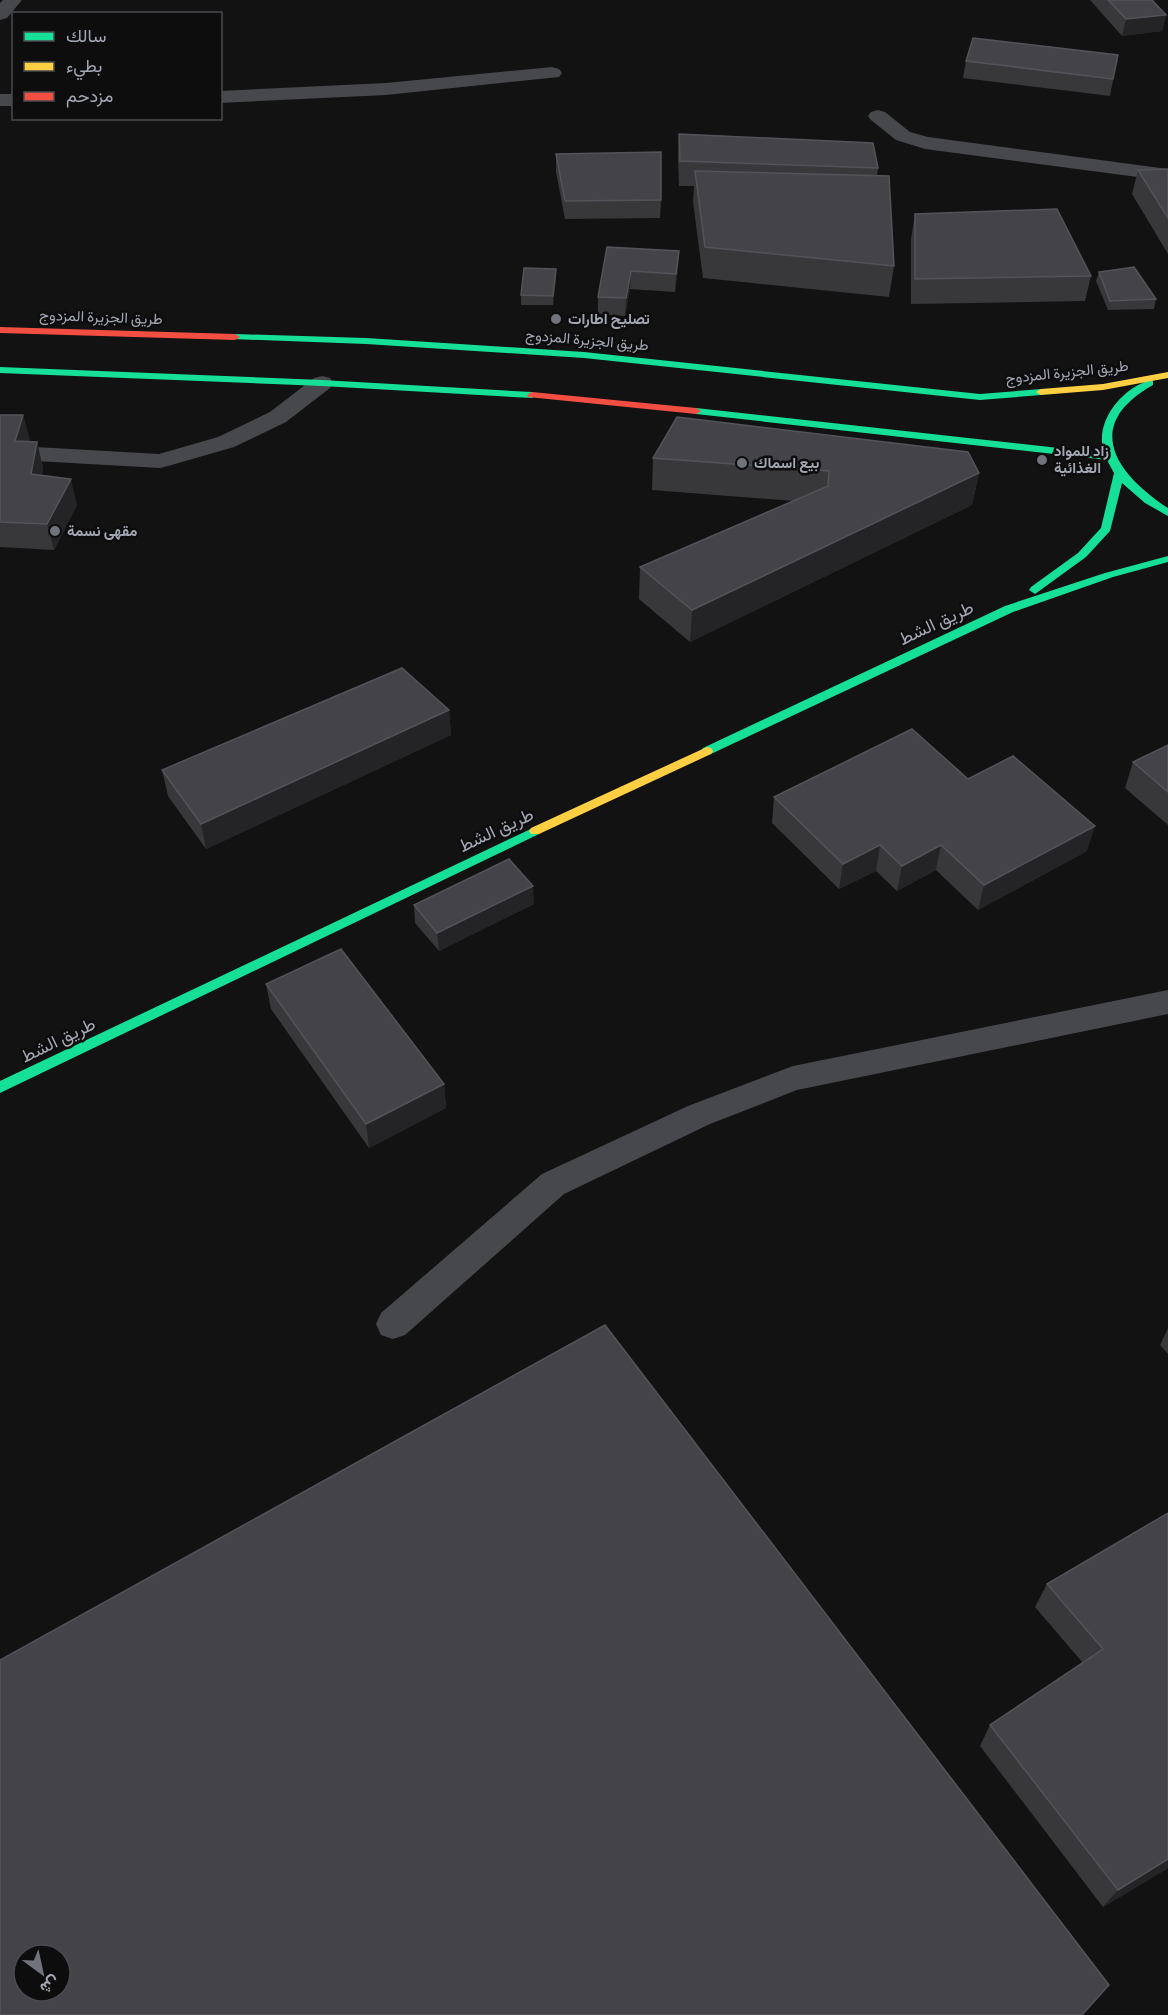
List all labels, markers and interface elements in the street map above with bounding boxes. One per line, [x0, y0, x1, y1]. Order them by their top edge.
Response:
legend [12, 12, 222, 120]
text: سالك [66, 24, 106, 47]
text: بطيء [66, 54, 102, 81]
text: مزدحم [66, 84, 113, 108]
street label: طريق الجزيرة المزدوج [39, 305, 163, 330]
place label: تصليح اطارات [568, 309, 650, 329]
marker: تصليح اطارات [549, 312, 563, 326]
street label: طريق الجزيرة المزدوج [524, 325, 650, 356]
street label: طريق الجزيرة المزدوج [1004, 356, 1130, 389]
place label: زاد للمواد الغذائية [1054, 441, 1109, 477]
place label: بيع اسماك [754, 453, 819, 473]
marker: زاد للمواد الغذائية [1035, 453, 1049, 467]
marker: بيع اسماك [735, 456, 749, 470]
place label: مقهى نسمة [67, 521, 137, 540]
marker: مقهى نسمة [48, 524, 62, 538]
street label: طريق الشط [895, 595, 977, 650]
street label: طريق الشط [455, 802, 537, 857]
street label: طريق الشط [17, 1012, 99, 1067]
north arrow [12, 1943, 72, 2003]
text: ش [37, 1972, 64, 1999]

